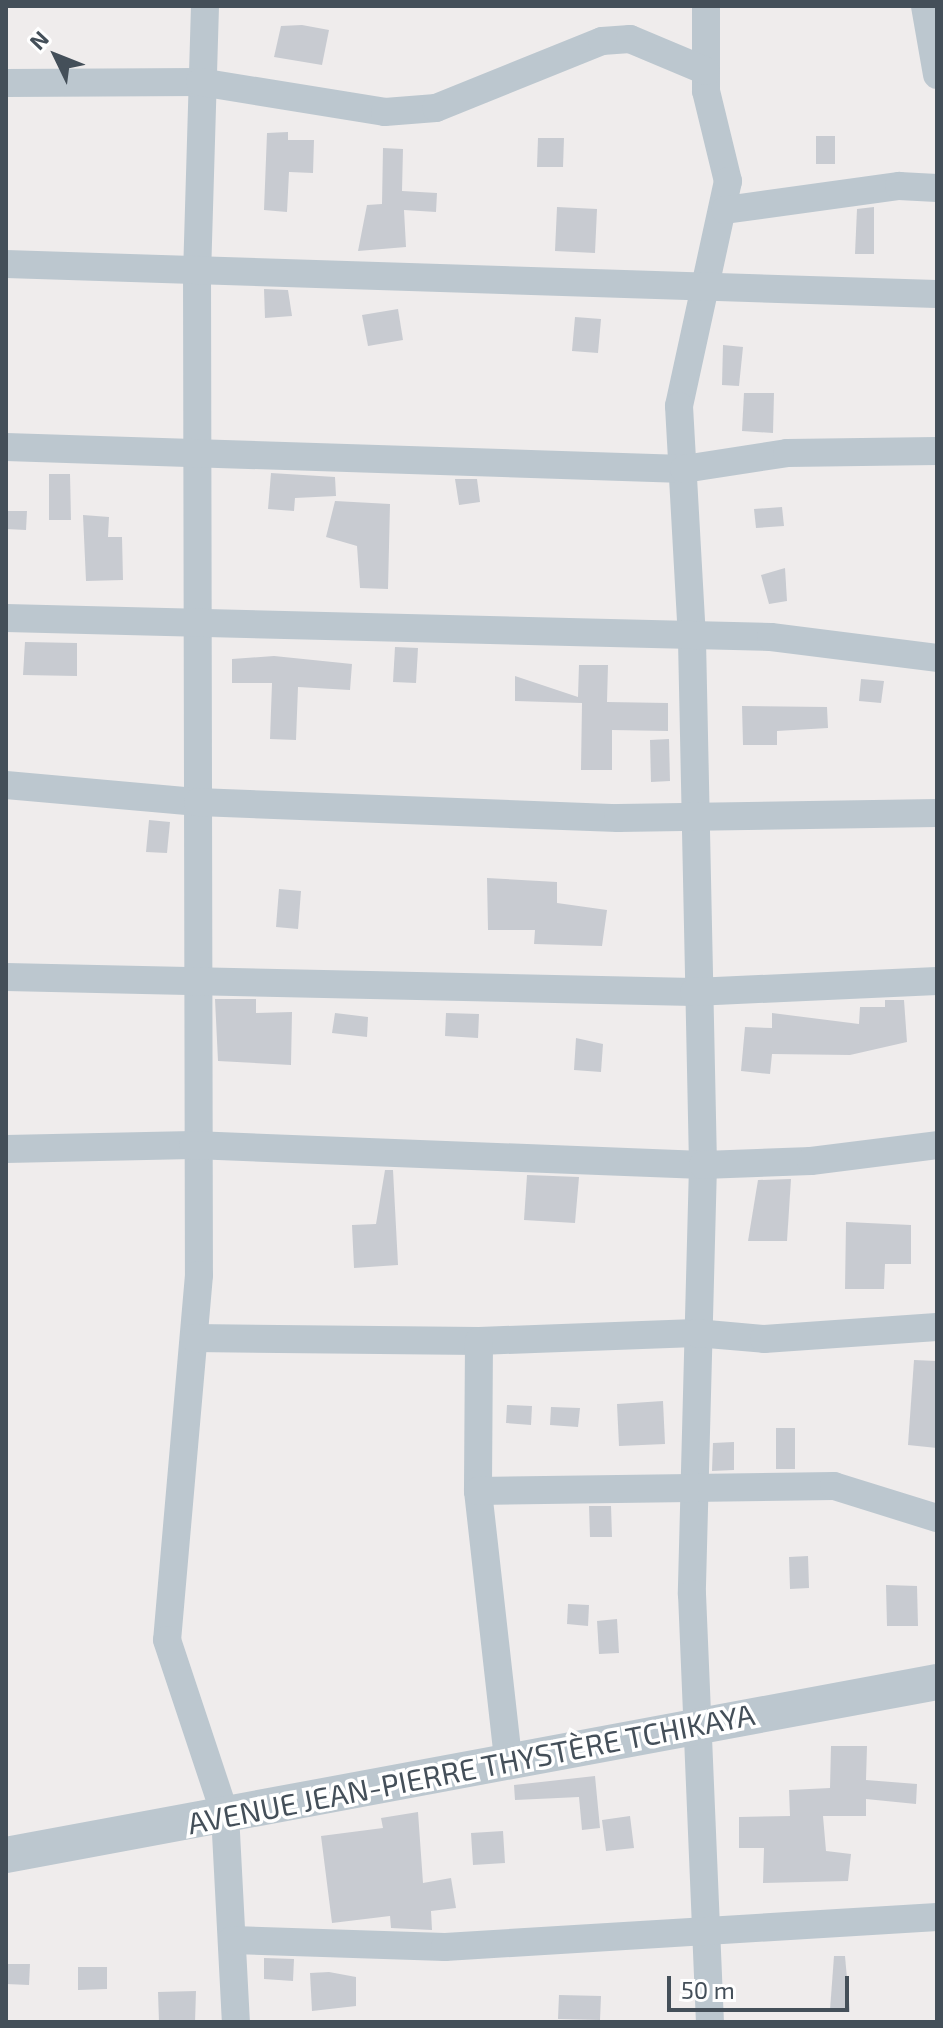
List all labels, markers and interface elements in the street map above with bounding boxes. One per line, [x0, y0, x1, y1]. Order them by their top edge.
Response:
north arrow [16, 16, 96, 96]
text: N [24, 25, 53, 54]
street label: AVENUE JEAN-PIERRE THYSTÈRE TCHIKAYA [183, 1695, 759, 1841]
scale bar [671, 1960, 853, 2010]
text: 50 m [681, 1975, 735, 2004]

